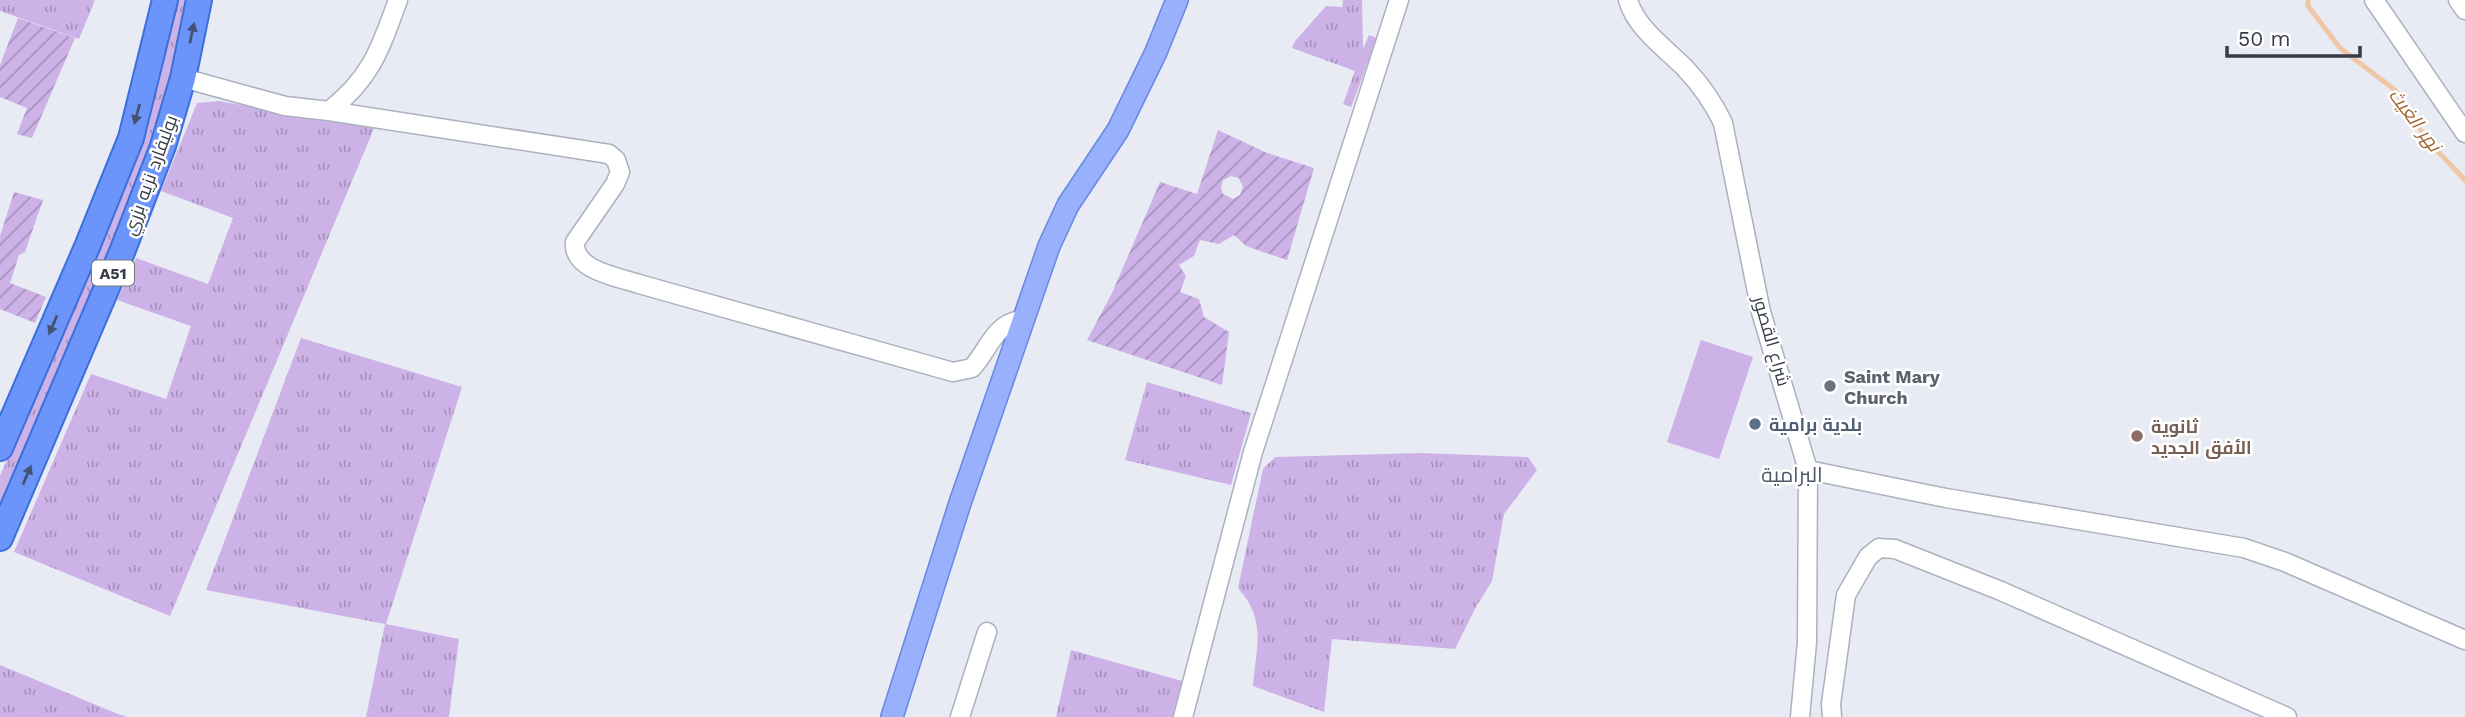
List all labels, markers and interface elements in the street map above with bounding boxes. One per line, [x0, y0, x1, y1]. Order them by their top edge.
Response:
scale bar [2227, 14, 2360, 58]
one-way arrow [187, 22, 198, 44]
text: 50 m [2238, 26, 2290, 51]
water label: نهر الغيث [2384, 84, 2447, 158]
one-way arrow [131, 103, 142, 125]
street label: بوليفارد نزيه بزري [119, 112, 185, 239]
road number: A51 [92, 260, 134, 286]
street label: شراع القصور [1747, 293, 1795, 389]
one-way arrow [47, 315, 59, 335]
place label: Saint Mary Church [1844, 366, 1941, 408]
marker: Saint Mary Church [1822, 378, 1838, 394]
place label: بلدية برامية [1769, 414, 1862, 436]
marker: بلدية برامية [1747, 416, 1763, 432]
place label: ثانوية الأفق الجديد [2151, 416, 2252, 459]
marker: ثانوية الأفق الجديد [2129, 428, 2145, 444]
district label: البرامية [1761, 462, 1823, 487]
one-way arrow [21, 464, 32, 485]

